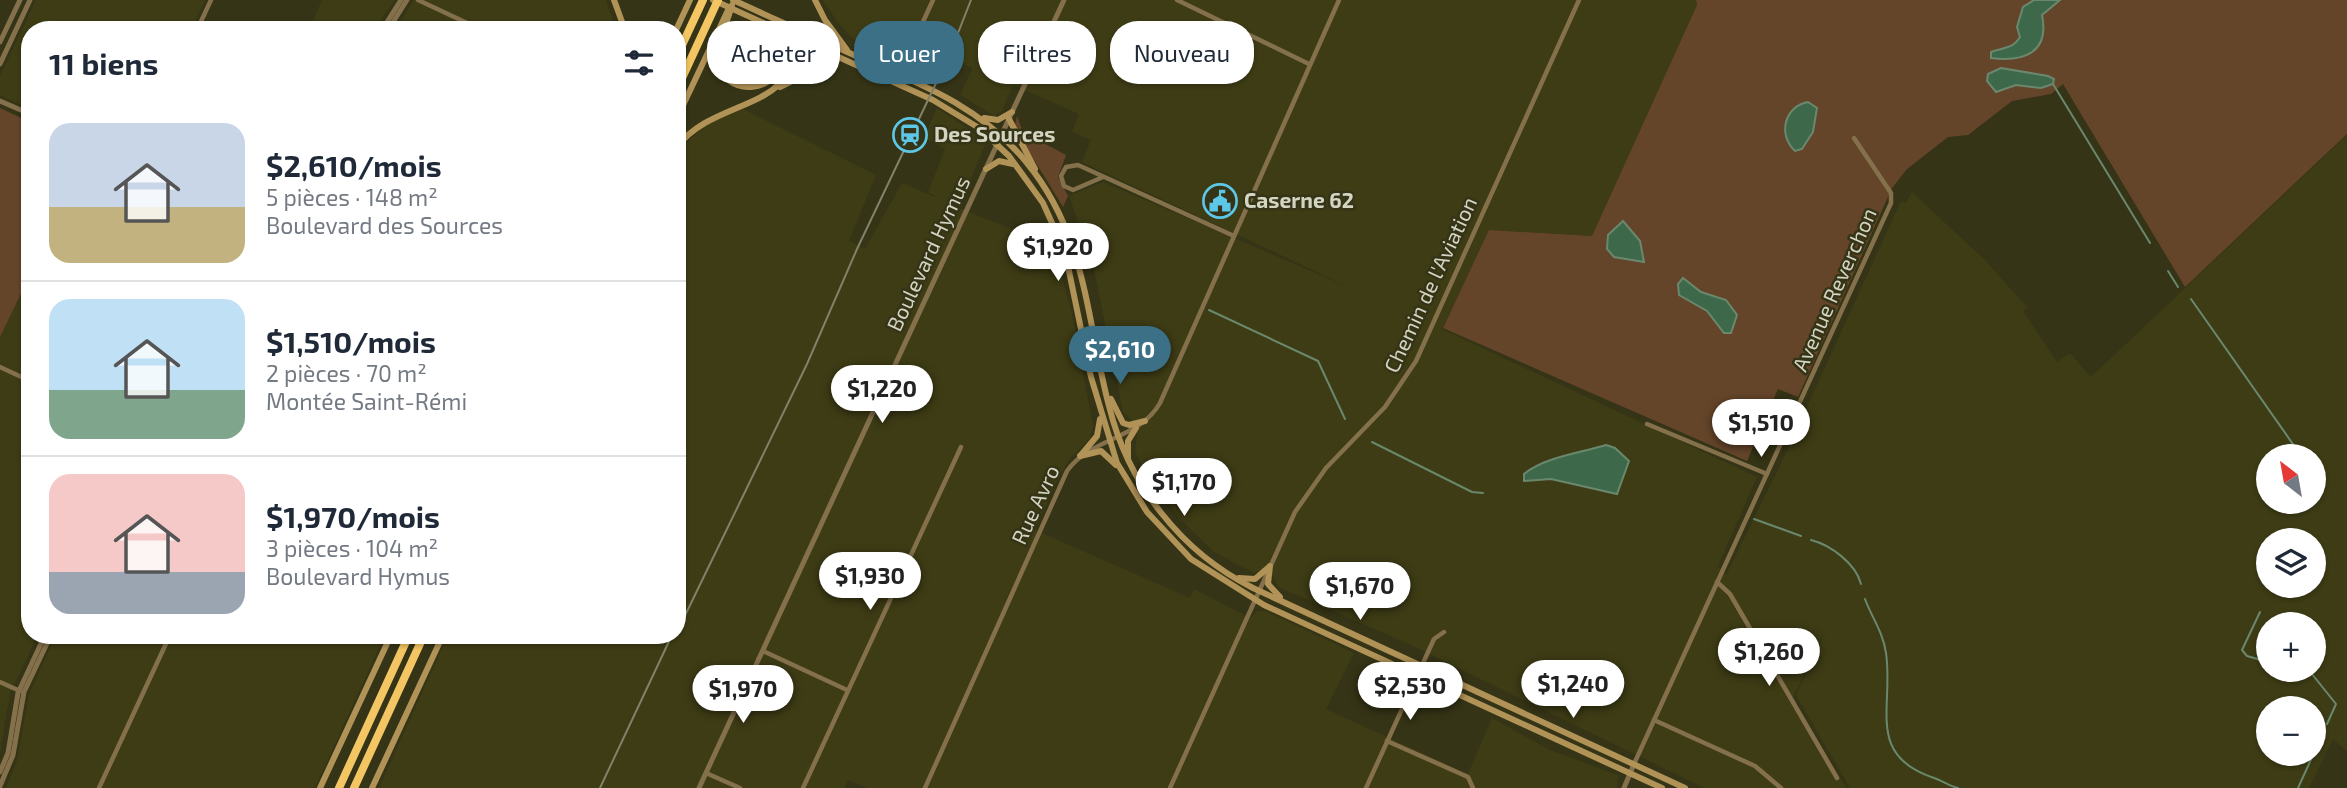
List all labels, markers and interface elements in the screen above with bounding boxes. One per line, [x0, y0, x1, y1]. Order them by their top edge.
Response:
chip: Acheter [707, 21, 840, 84]
chip: Louer [854, 21, 964, 84]
chip: Filtres [978, 21, 1096, 84]
chip: Nouveau [1110, 21, 1254, 84]
icon: filters [620, 44, 658, 82]
text: 11 biens [49, 45, 158, 81]
station icon: Des Sources [891, 116, 929, 154]
place label: Des Sources [934, 121, 1055, 146]
text: $2,610/mois [266, 147, 442, 183]
icon: home [105, 151, 189, 235]
street label: Boulevard Hymus [881, 172, 974, 335]
public building icon: Caserne 62 [1201, 182, 1239, 220]
text: 5 pièces · 148 m² [266, 183, 438, 211]
place label: Caserne 62 [1244, 187, 1354, 212]
street label: Chemin de l'Aviation [1378, 192, 1481, 376]
street label: Avenue Reverchon [1786, 204, 1881, 375]
text: Boulevard des Sources [266, 211, 503, 239]
pin: $1,920 [1001, 224, 1115, 283]
text: $1,920 [1023, 232, 1093, 260]
text: $1,510/mois [266, 323, 436, 359]
pin: $2,610 [1063, 326, 1177, 386]
icon: home [105, 327, 189, 411]
text: $2,610 [1085, 335, 1155, 363]
text: 2 pièces · 70 m² [266, 359, 427, 387]
pin: $1,220 [825, 366, 939, 425]
text: $1,220 [847, 374, 917, 402]
text: Montée Saint-Rémi [266, 387, 467, 415]
pin: $1,510 [1704, 400, 1818, 459]
text: $1,510 [1728, 408, 1794, 436]
north arrow [2256, 444, 2326, 514]
map controls [2256, 444, 2326, 766]
pin: $1,170 [1127, 458, 1241, 518]
street label: Rue Avro [1006, 461, 1064, 548]
text: $1,170 [1152, 467, 1216, 495]
text: $1,970/mois [266, 498, 440, 534]
icon: home [105, 502, 189, 586]
button: layers [2256, 528, 2326, 598]
text: 3 pièces · 104 m² [266, 534, 438, 562]
pin: $1,930 [813, 552, 927, 612]
text: $1,930 [835, 561, 905, 589]
text: Boulevard Hymus [266, 562, 450, 590]
pin: $1,670 [1303, 562, 1417, 622]
text: $1,670 [1325, 571, 1395, 599]
button: + [2256, 612, 2326, 682]
pin: $1,260 [1712, 628, 1826, 688]
text: $1,260 [1734, 637, 1804, 665]
pin: $1,240 [1516, 660, 1630, 720]
pin: $2,530 [1353, 662, 1467, 722]
pin: $1,970 [686, 666, 800, 725]
text: $1,240 [1537, 669, 1609, 697]
text: $2,530 [1374, 671, 1446, 699]
text: $1,970 [708, 674, 778, 702]
button: − [2256, 696, 2326, 766]

